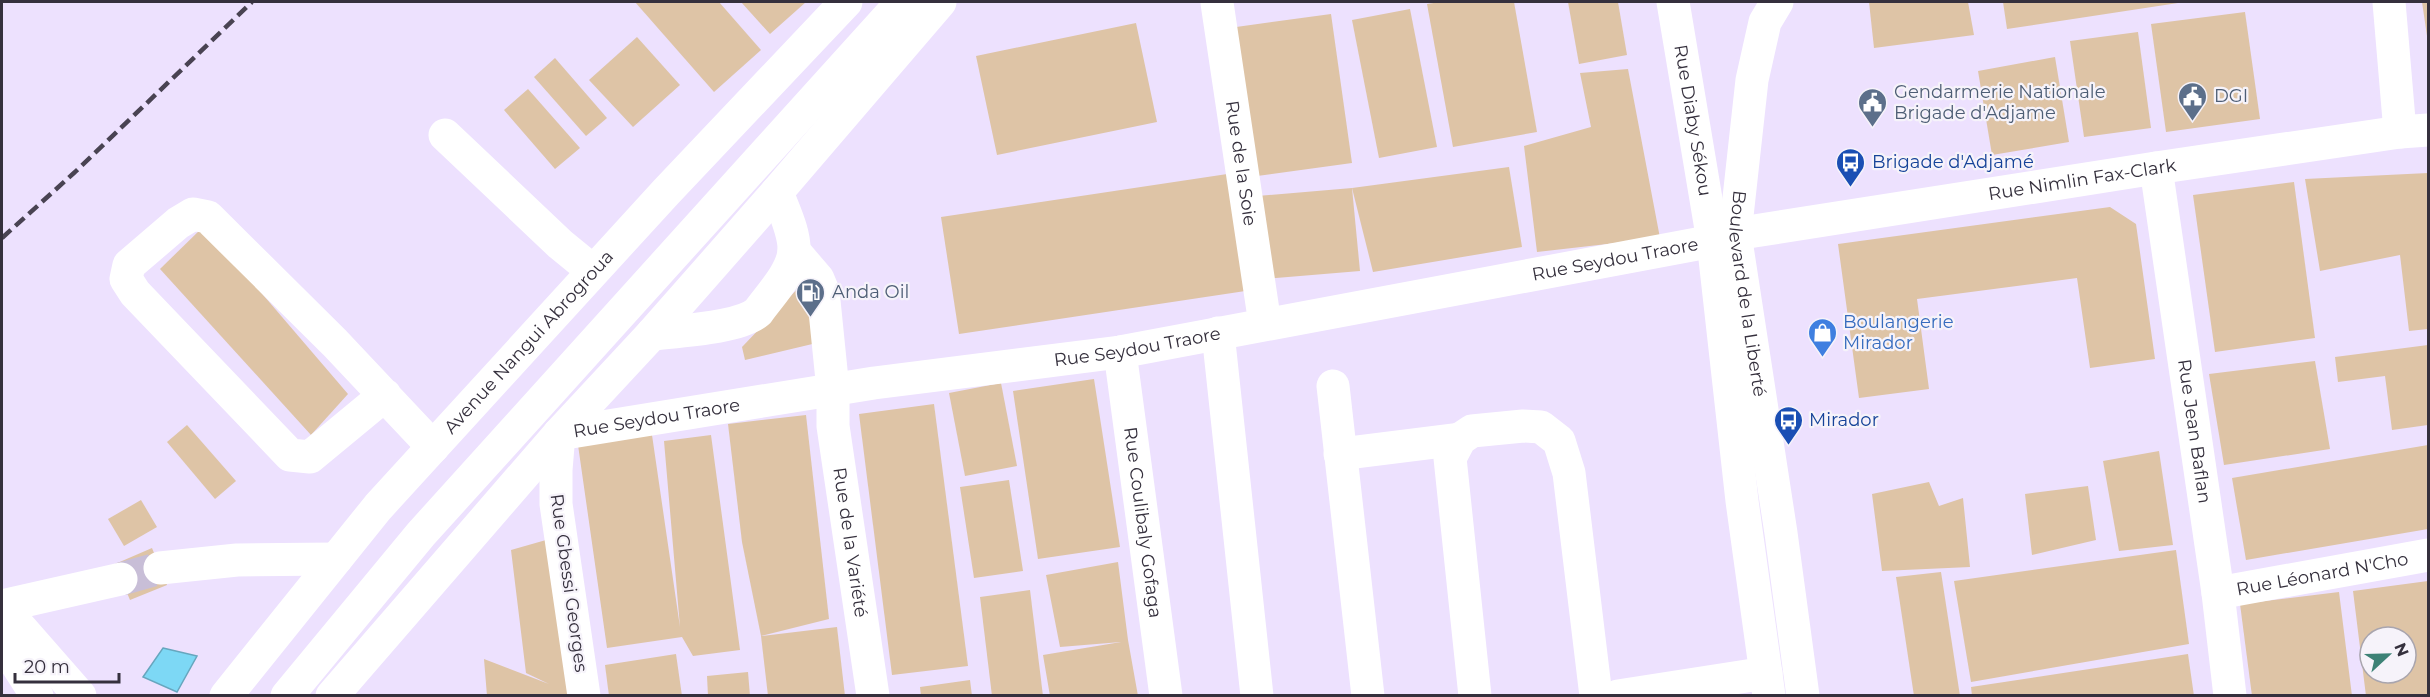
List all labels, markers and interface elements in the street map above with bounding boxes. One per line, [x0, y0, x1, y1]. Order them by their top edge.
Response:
street label: Rue Diaby Sékou [1669, 43, 1716, 198]
public building icon: DGI [2177, 80, 2209, 122]
place label: Gendarmerie Nationale Brigade d'Adjame [1894, 81, 2106, 124]
place label: DGI [2214, 85, 2248, 107]
public building icon: Gendarmerie Nationale Brigade d'Adjame [1857, 86, 1889, 128]
street label: Rue de la Soie [1221, 99, 1261, 228]
bus stop icon: Brigade d'Adjamé [1835, 146, 1867, 188]
place label: Brigade d'Adjamé [1872, 151, 2034, 173]
street label: Rue Nimlin Fax-Clark [1987, 154, 2178, 205]
street label: Boulevard de la Liberté [1724, 189, 1771, 398]
street label: Rue Seydou Traore [1530, 233, 1700, 286]
street label: Avenue Nangui Abrogroua [439, 246, 618, 438]
fuel station icon: Anda Oil [795, 276, 827, 318]
place label: Anda Oil [832, 281, 909, 303]
place label: Boulangerie Mirador [1843, 311, 1954, 354]
shop icon: Boulangerie Mirador [1806, 316, 1838, 358]
street label: Rue Seydou Traore [1053, 322, 1223, 371]
street label: Rue Jean Baflan [2173, 357, 2216, 505]
street label: Rue Seydou Traore [572, 394, 742, 443]
bus stop icon: Mirador [1772, 404, 1804, 446]
place label: Mirador [1809, 409, 1879, 431]
street label: Rue Coulibaly Gofaga [1119, 425, 1166, 620]
street label: Rue de la Variété [828, 466, 872, 619]
street label: Rue Gbessi Georges [546, 492, 592, 674]
street label: Rue Léonard N'Cho [2235, 548, 2410, 600]
north arrow [2358, 625, 2418, 685]
text: N [2390, 640, 2413, 659]
scale bar [15, 646, 118, 684]
text: 20 m [24, 656, 70, 678]

